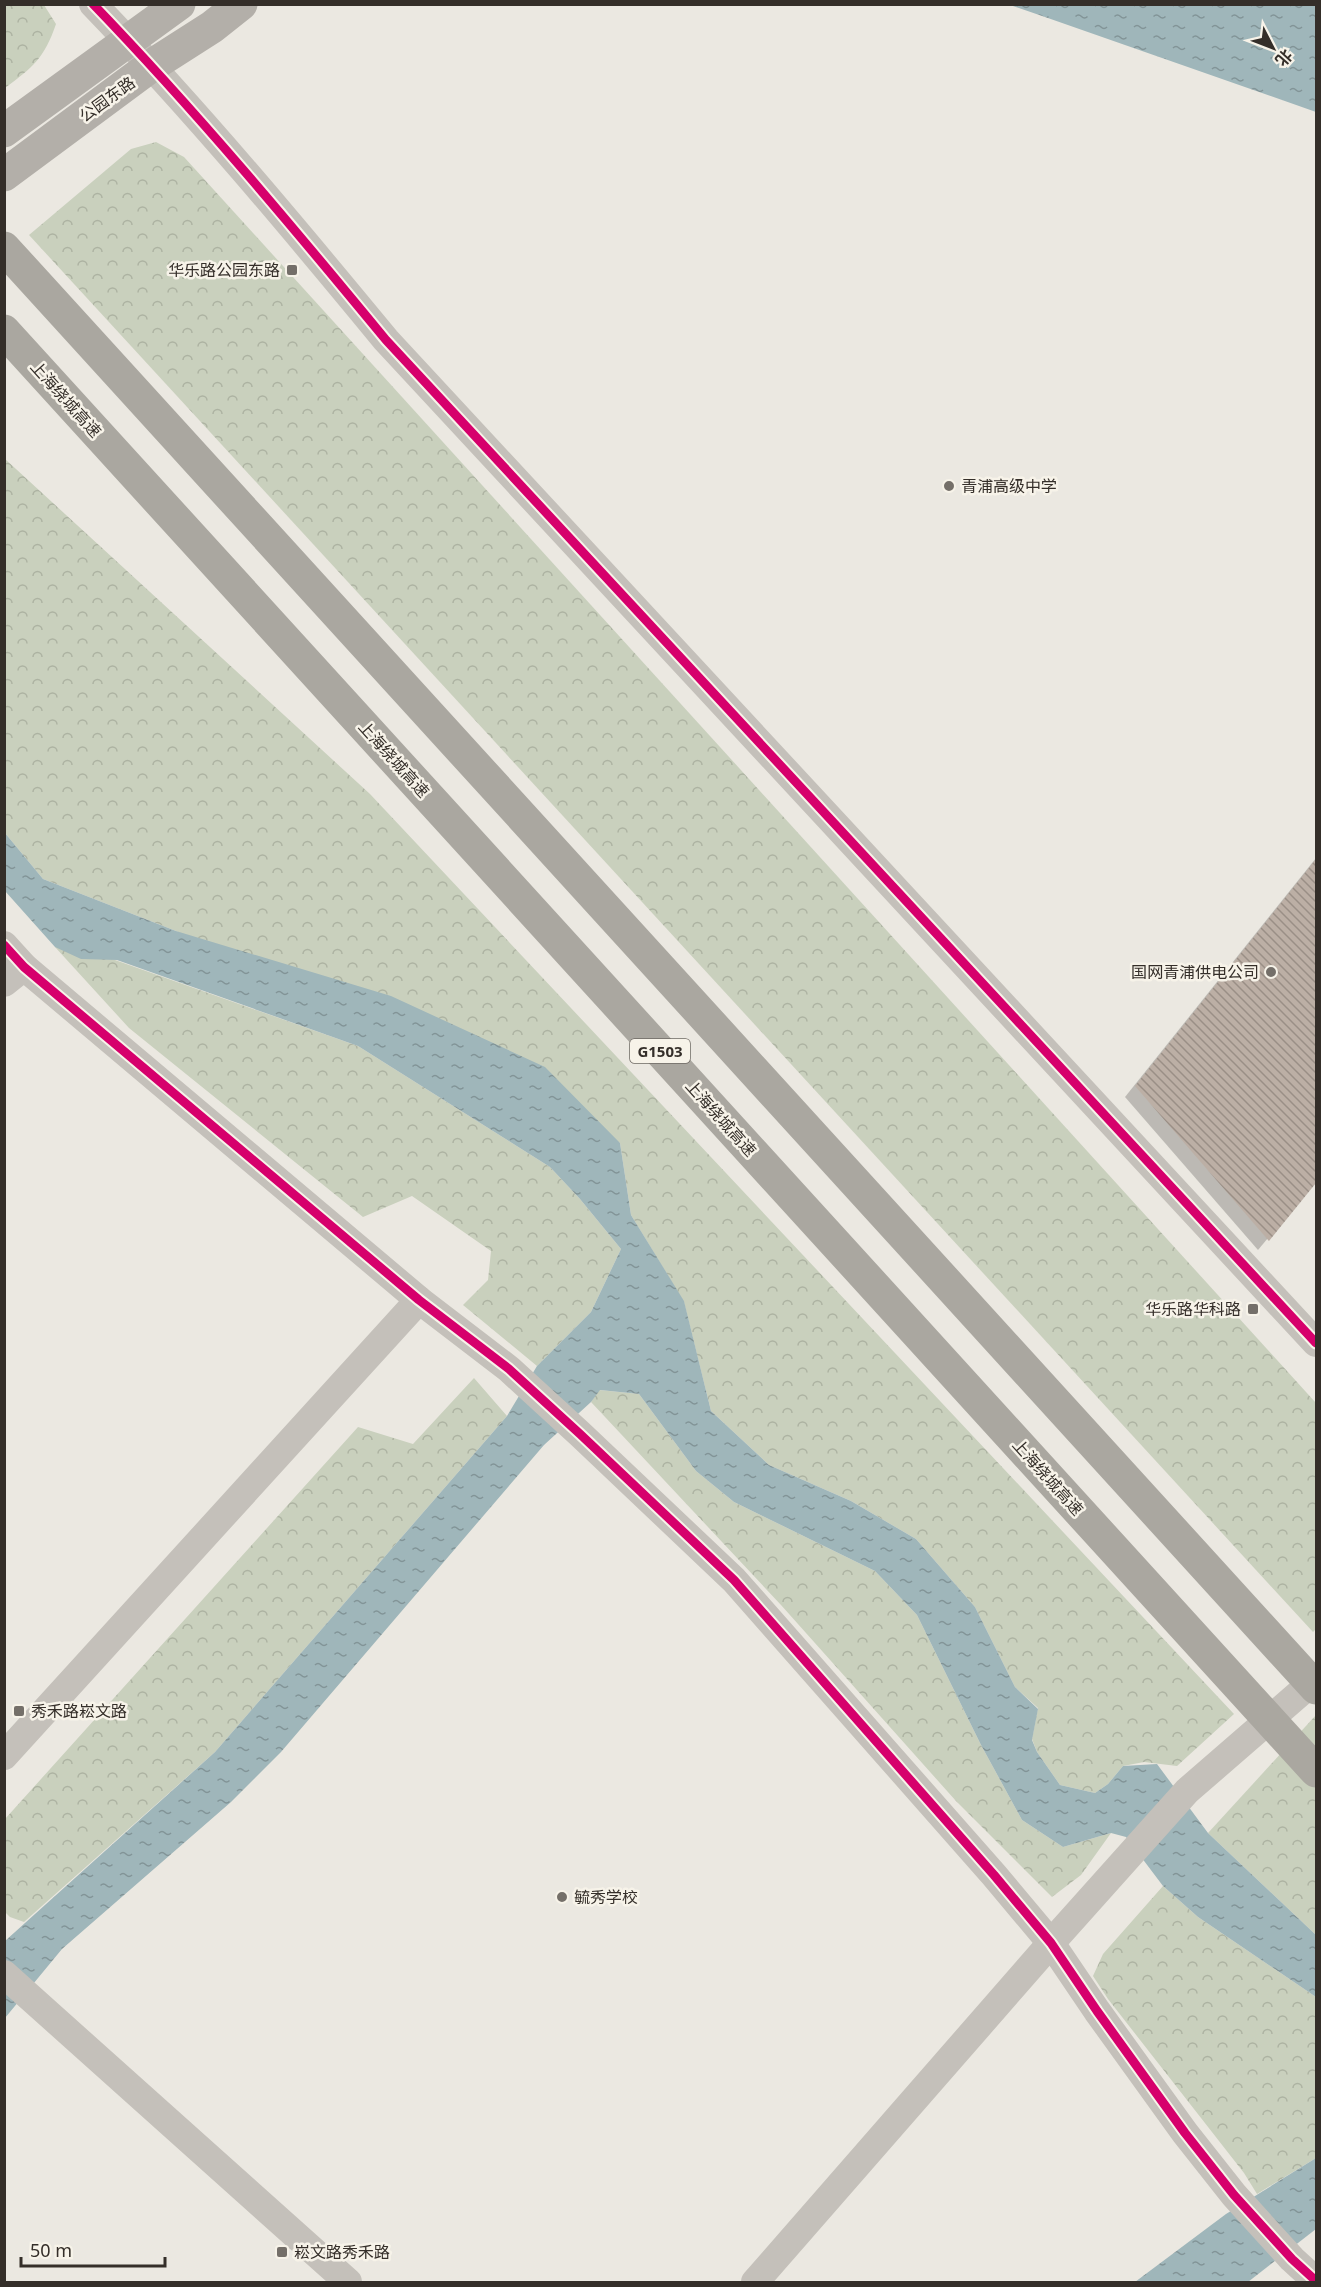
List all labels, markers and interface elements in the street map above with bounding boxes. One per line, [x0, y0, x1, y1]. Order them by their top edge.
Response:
north arrow [1243, 18, 1303, 78]
text: 北 [1271, 45, 1298, 71]
street label: 公园东路 [75, 71, 139, 127]
place label: 华乐路公园东路 [168, 259, 280, 281]
marker: 华乐路公园东路 [285, 263, 299, 277]
street label: 上海绕城高速 [26, 356, 106, 442]
place label: 青浦高级中学 [961, 475, 1057, 497]
marker: 青浦高级中学 [942, 479, 956, 493]
street label: 上海绕城高速 [354, 716, 434, 802]
place label: 国网青浦供电公司 [1131, 961, 1259, 983]
marker: 国网青浦供电公司 [1264, 965, 1278, 979]
road number: G1503 [630, 1039, 690, 1063]
street label: 上海绕城高速 [681, 1075, 761, 1161]
place label: 华乐路华科路 [1145, 1298, 1241, 1320]
marker: 华乐路华科路 [1246, 1302, 1260, 1316]
street label: 上海绕城高速 [1008, 1434, 1088, 1520]
place label: 秀禾路崧文路 [31, 1700, 127, 1722]
marker: 秀禾路崧文路 [12, 1704, 26, 1718]
place label: 毓秀学校 [574, 1886, 638, 1908]
marker: 毓秀学校 [555, 1890, 569, 1904]
scale bar [21, 2230, 165, 2268]
text: 50 m [30, 2238, 72, 2262]
place label: 崧文路秀禾路 [294, 2241, 390, 2263]
marker: 崧文路秀禾路 [275, 2245, 289, 2259]

